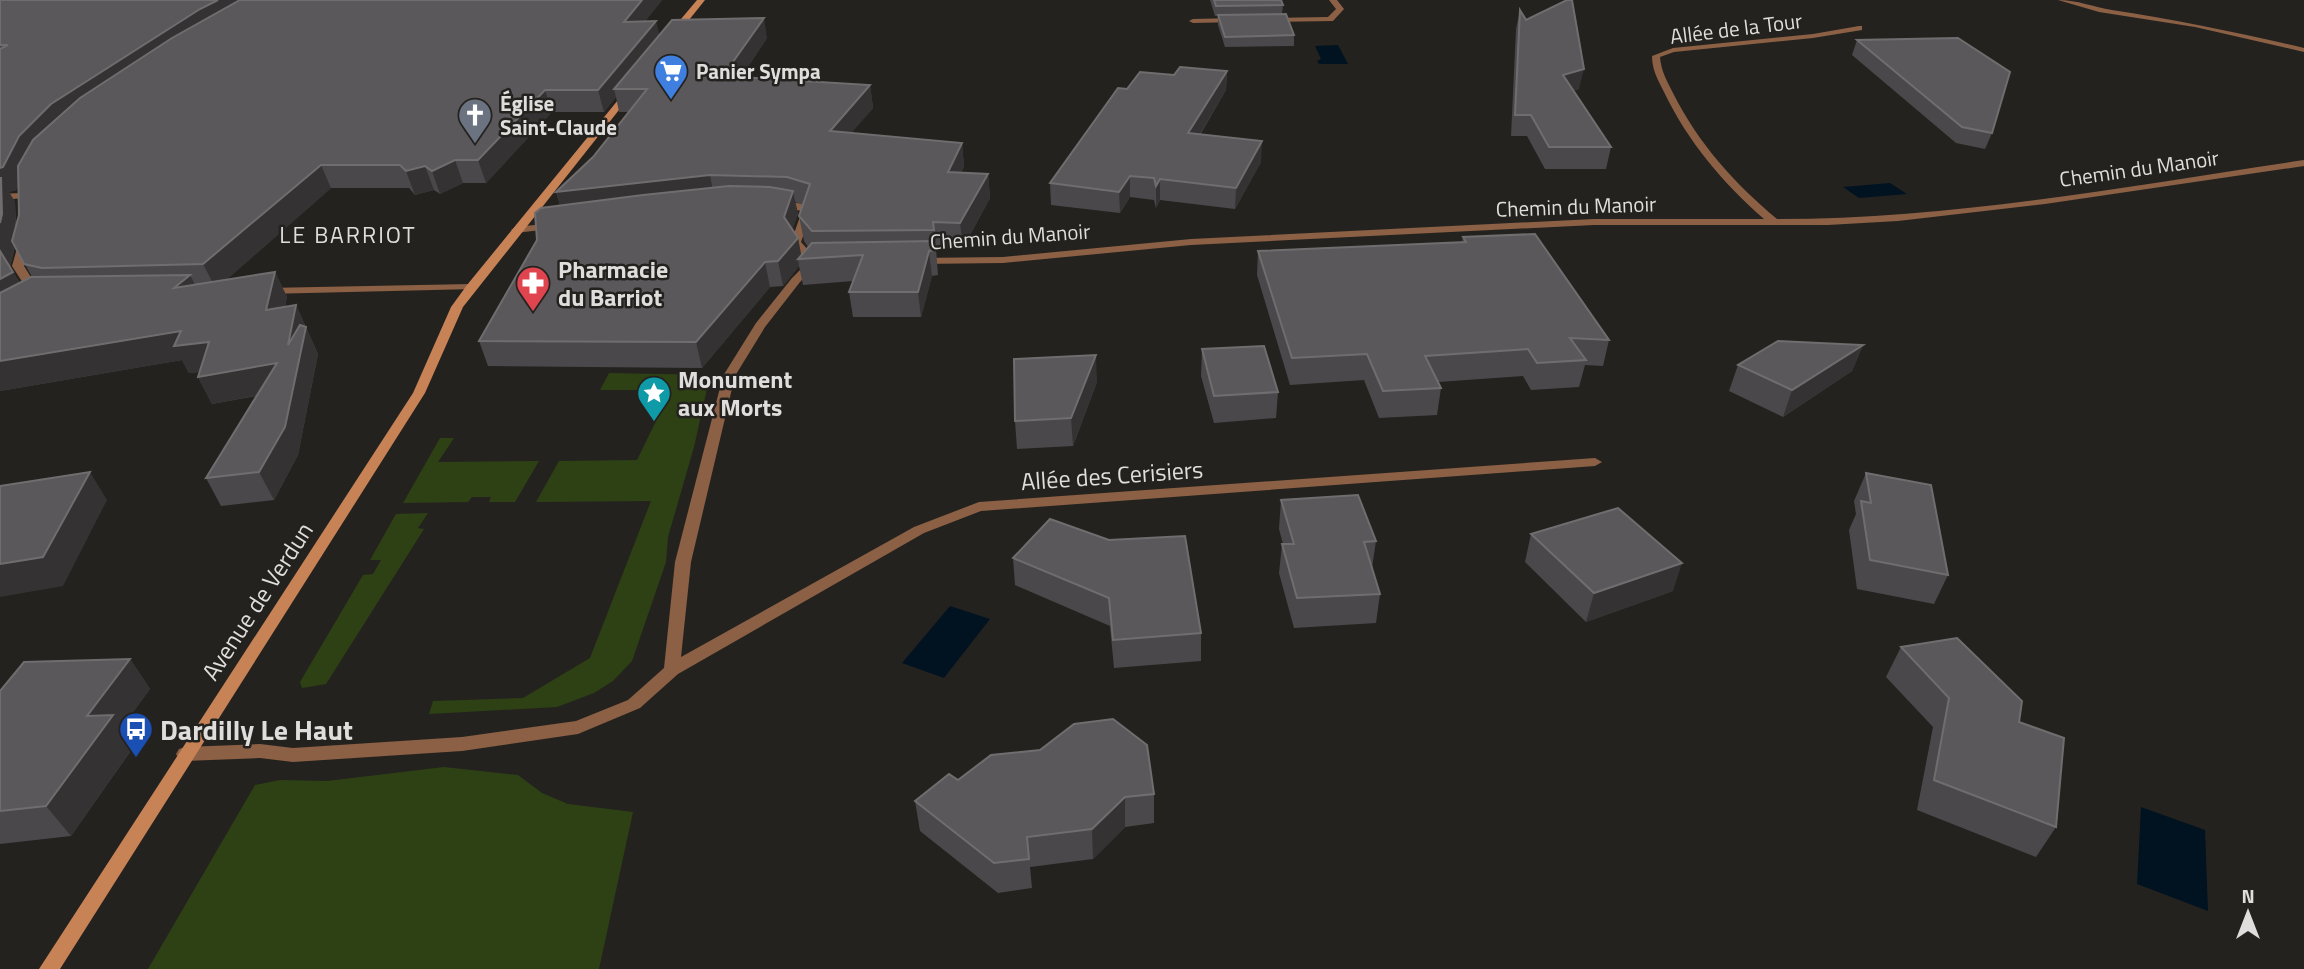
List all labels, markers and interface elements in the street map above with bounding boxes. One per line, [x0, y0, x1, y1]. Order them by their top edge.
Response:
street label: Allée de la Tour [1668, 4, 1804, 52]
supermarket icon: Panier Sympa [652, 52, 690, 101]
place label: Panier Sympa [696, 55, 821, 87]
place label: Église Saint-Claude [500, 87, 617, 143]
church icon: Église Saint-Claude [456, 96, 494, 145]
street label: Chemin du Manoir [2057, 141, 2221, 195]
street label: Chemin du Manoir [1495, 187, 1657, 225]
street label: Chemin du Manoir [929, 214, 1091, 258]
district label: LE BARRIOT [279, 217, 417, 252]
place label: Pharmacie du Barriot [558, 251, 668, 315]
pharmacy icon: Pharmacie du Barriot [514, 264, 552, 313]
place label: Monument aux Morts [678, 361, 792, 425]
place icon: Monument aux Morts [635, 374, 673, 423]
street label: Allée des Cerisiers [1020, 451, 1204, 499]
street label: Avenue de Verdun [192, 515, 322, 687]
place label: Dardilly Le Haut [160, 708, 353, 751]
bus stop icon: Dardilly Le Haut [117, 710, 155, 759]
north arrow [2213, 878, 2283, 948]
text: N [2241, 881, 2255, 910]

